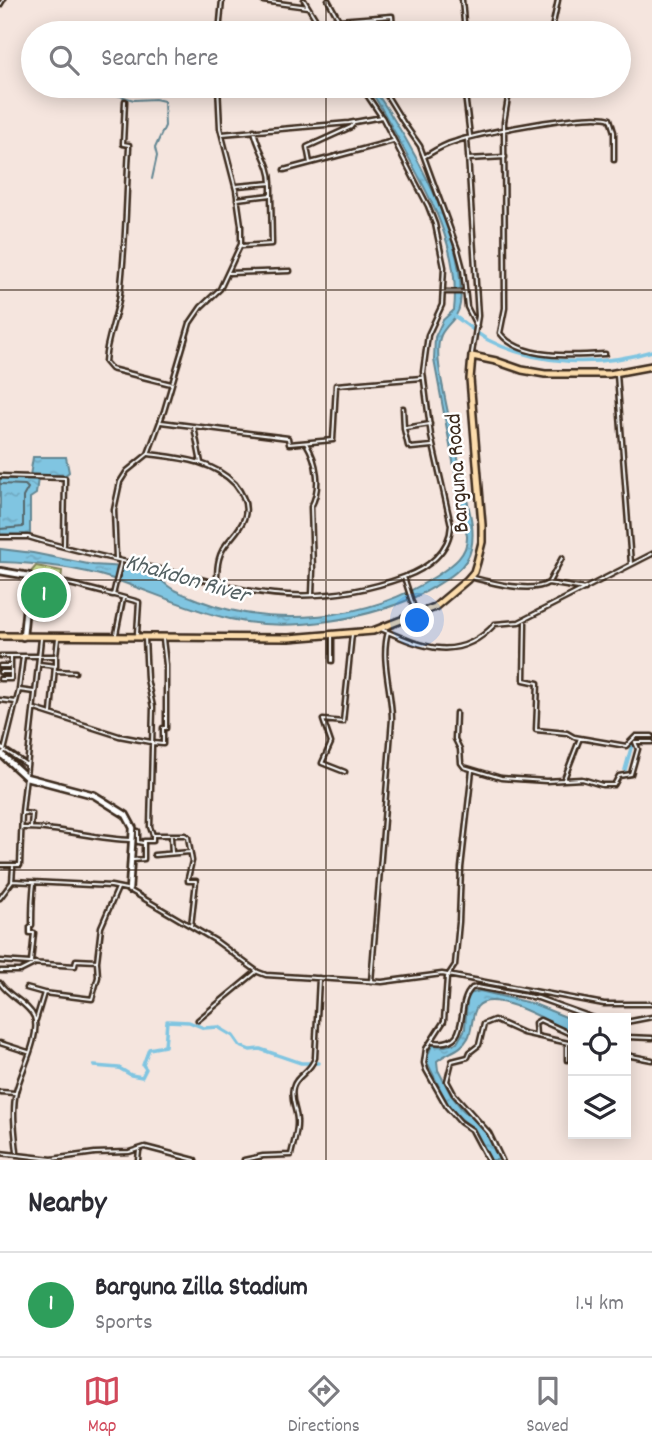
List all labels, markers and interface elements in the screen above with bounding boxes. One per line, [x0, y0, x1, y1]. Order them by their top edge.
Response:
search box [21, 21, 631, 98]
icon: search [45, 41, 83, 79]
text: Search here [101, 41, 219, 78]
street label: Barguna Road [438, 412, 480, 534]
water label: Khakdon River [121, 546, 256, 615]
pin: 1 [21, 569, 67, 621]
your location [400, 603, 434, 637]
map controls [568, 1013, 631, 1139]
button: locate [568, 1013, 631, 1076]
button: layers [568, 1076, 631, 1139]
text: Nearby [28, 1184, 106, 1227]
text: Barguna Zilla Stadium [95, 1270, 308, 1307]
text: 1 [48, 1288, 54, 1321]
text: 1.4 km [575, 1288, 624, 1321]
text: Sports [95, 1307, 153, 1340]
tab: Map [83, 1372, 121, 1441]
tab: Directions [288, 1372, 360, 1441]
tab: Saved [526, 1372, 569, 1441]

